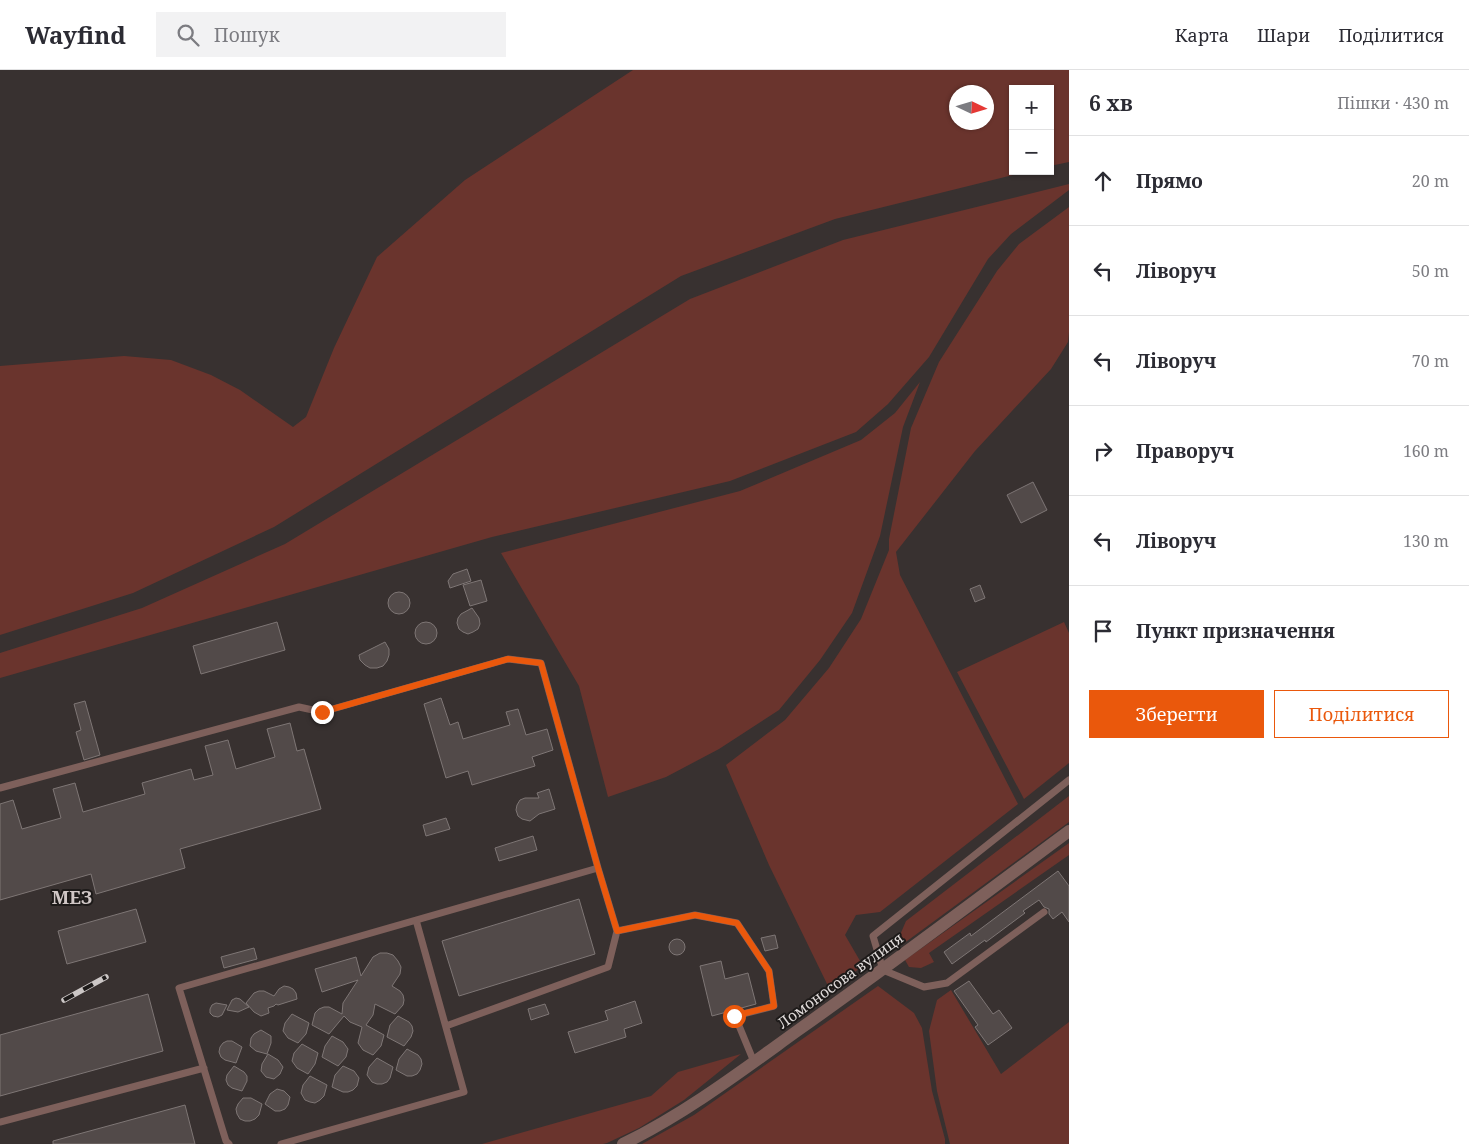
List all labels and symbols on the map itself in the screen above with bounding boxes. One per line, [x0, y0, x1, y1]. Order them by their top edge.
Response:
north arrow [949, 85, 994, 130]
route end [311, 701, 334, 724]
district label: МЕЗ [52, 885, 92, 909]
street label: Ломоносова вулиця [773, 928, 907, 1032]
route start [723, 1005, 746, 1028]

